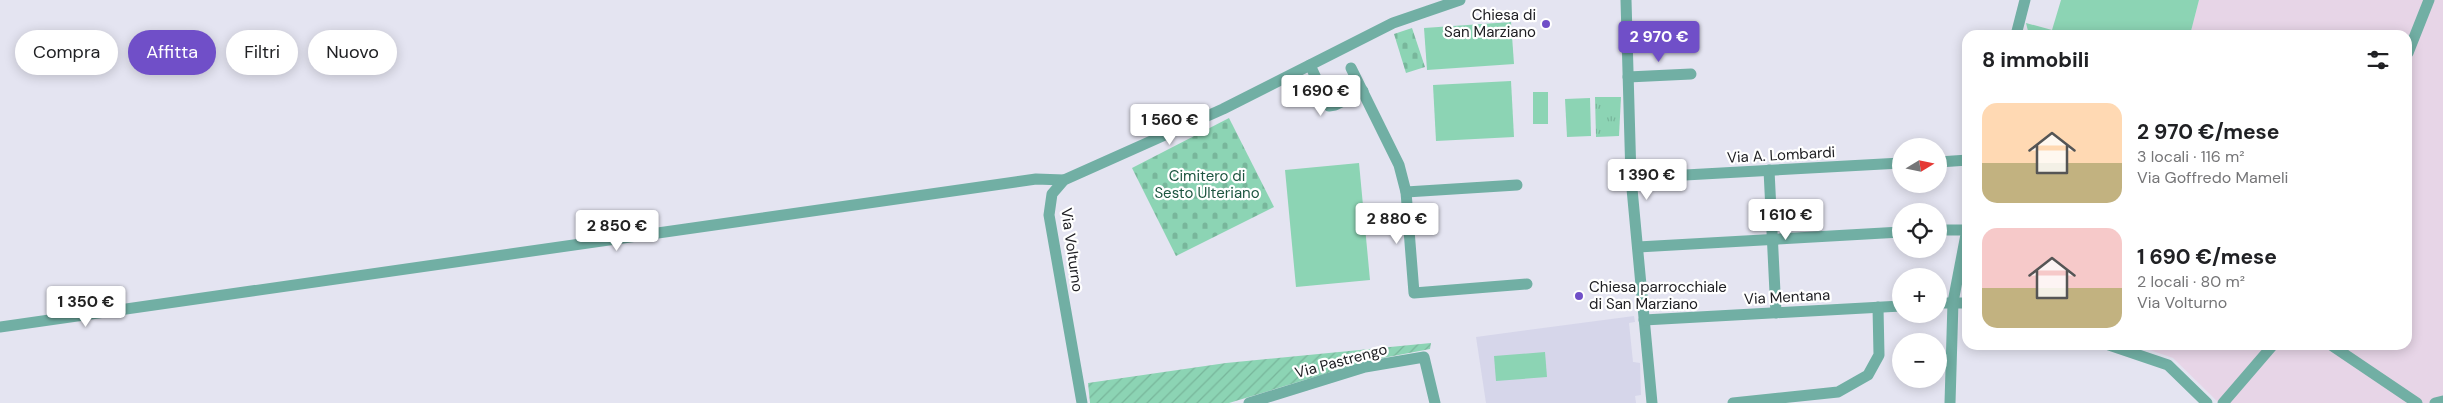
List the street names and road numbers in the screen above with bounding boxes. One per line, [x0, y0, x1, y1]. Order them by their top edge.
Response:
street label: Via A. Lombardi [1726, 142, 1836, 168]
street label: Via Volturno [1056, 207, 1088, 293]
street label: Via Mentana [1743, 285, 1831, 309]
street label: Via Pastrengo [1293, 339, 1389, 383]

